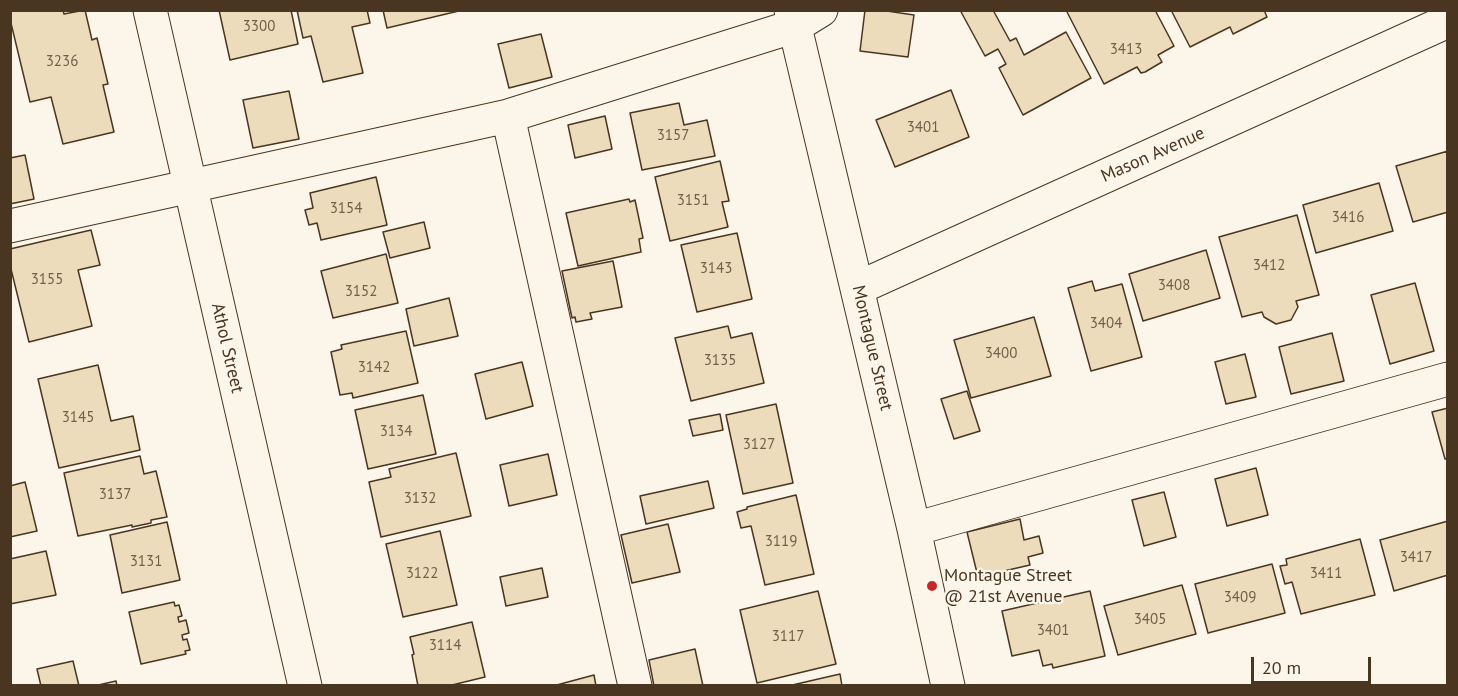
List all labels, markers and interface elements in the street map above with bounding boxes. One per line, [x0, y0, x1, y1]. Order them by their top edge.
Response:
house number: 3300 [243, 18, 275, 36]
house number: 3413 [1110, 41, 1142, 59]
house number: 3236 [46, 53, 78, 71]
house number: 3401 [907, 119, 939, 137]
street label: Mason Avenue [1098, 123, 1208, 187]
house number: 3157 [657, 127, 689, 145]
house number: 3151 [677, 192, 709, 210]
house number: 3154 [330, 200, 362, 218]
house number: 3416 [1332, 209, 1364, 227]
house number: 3412 [1253, 257, 1285, 275]
house number: 3143 [700, 260, 732, 278]
house number: 3155 [31, 271, 63, 289]
house number: 3408 [1158, 277, 1190, 295]
house number: 3152 [345, 283, 377, 301]
street label: Montague Street [847, 283, 897, 413]
street label: Athol Street [206, 301, 248, 395]
house number: 3404 [1090, 315, 1122, 333]
house number: 3400 [985, 345, 1017, 363]
house number: 3135 [704, 352, 736, 370]
house number: 3142 [358, 359, 390, 377]
house number: 3145 [62, 409, 94, 427]
house number: 3134 [380, 423, 412, 441]
house number: 3127 [743, 436, 775, 454]
house number: 3137 [99, 486, 131, 504]
house number: 3132 [404, 490, 436, 508]
house number: 3119 [765, 533, 797, 551]
house number: 3417 [1400, 549, 1432, 567]
house number: 3131 [130, 553, 162, 571]
house number: 3122 [406, 565, 438, 583]
place label: Montague Street @ 21st Avenue [944, 565, 1072, 608]
house number: 3411 [1310, 565, 1342, 583]
marker: Montague Street @ 21st Avenue [925, 579, 939, 593]
house number: 3409 [1224, 589, 1256, 607]
house number: 3405 [1134, 611, 1166, 629]
house number: 3401 [1037, 622, 1069, 640]
house number: 3117 [772, 628, 804, 646]
house number: 3114 [429, 637, 461, 655]
scale bar [1254, 645, 1374, 683]
text: 20 m [1262, 656, 1301, 679]

